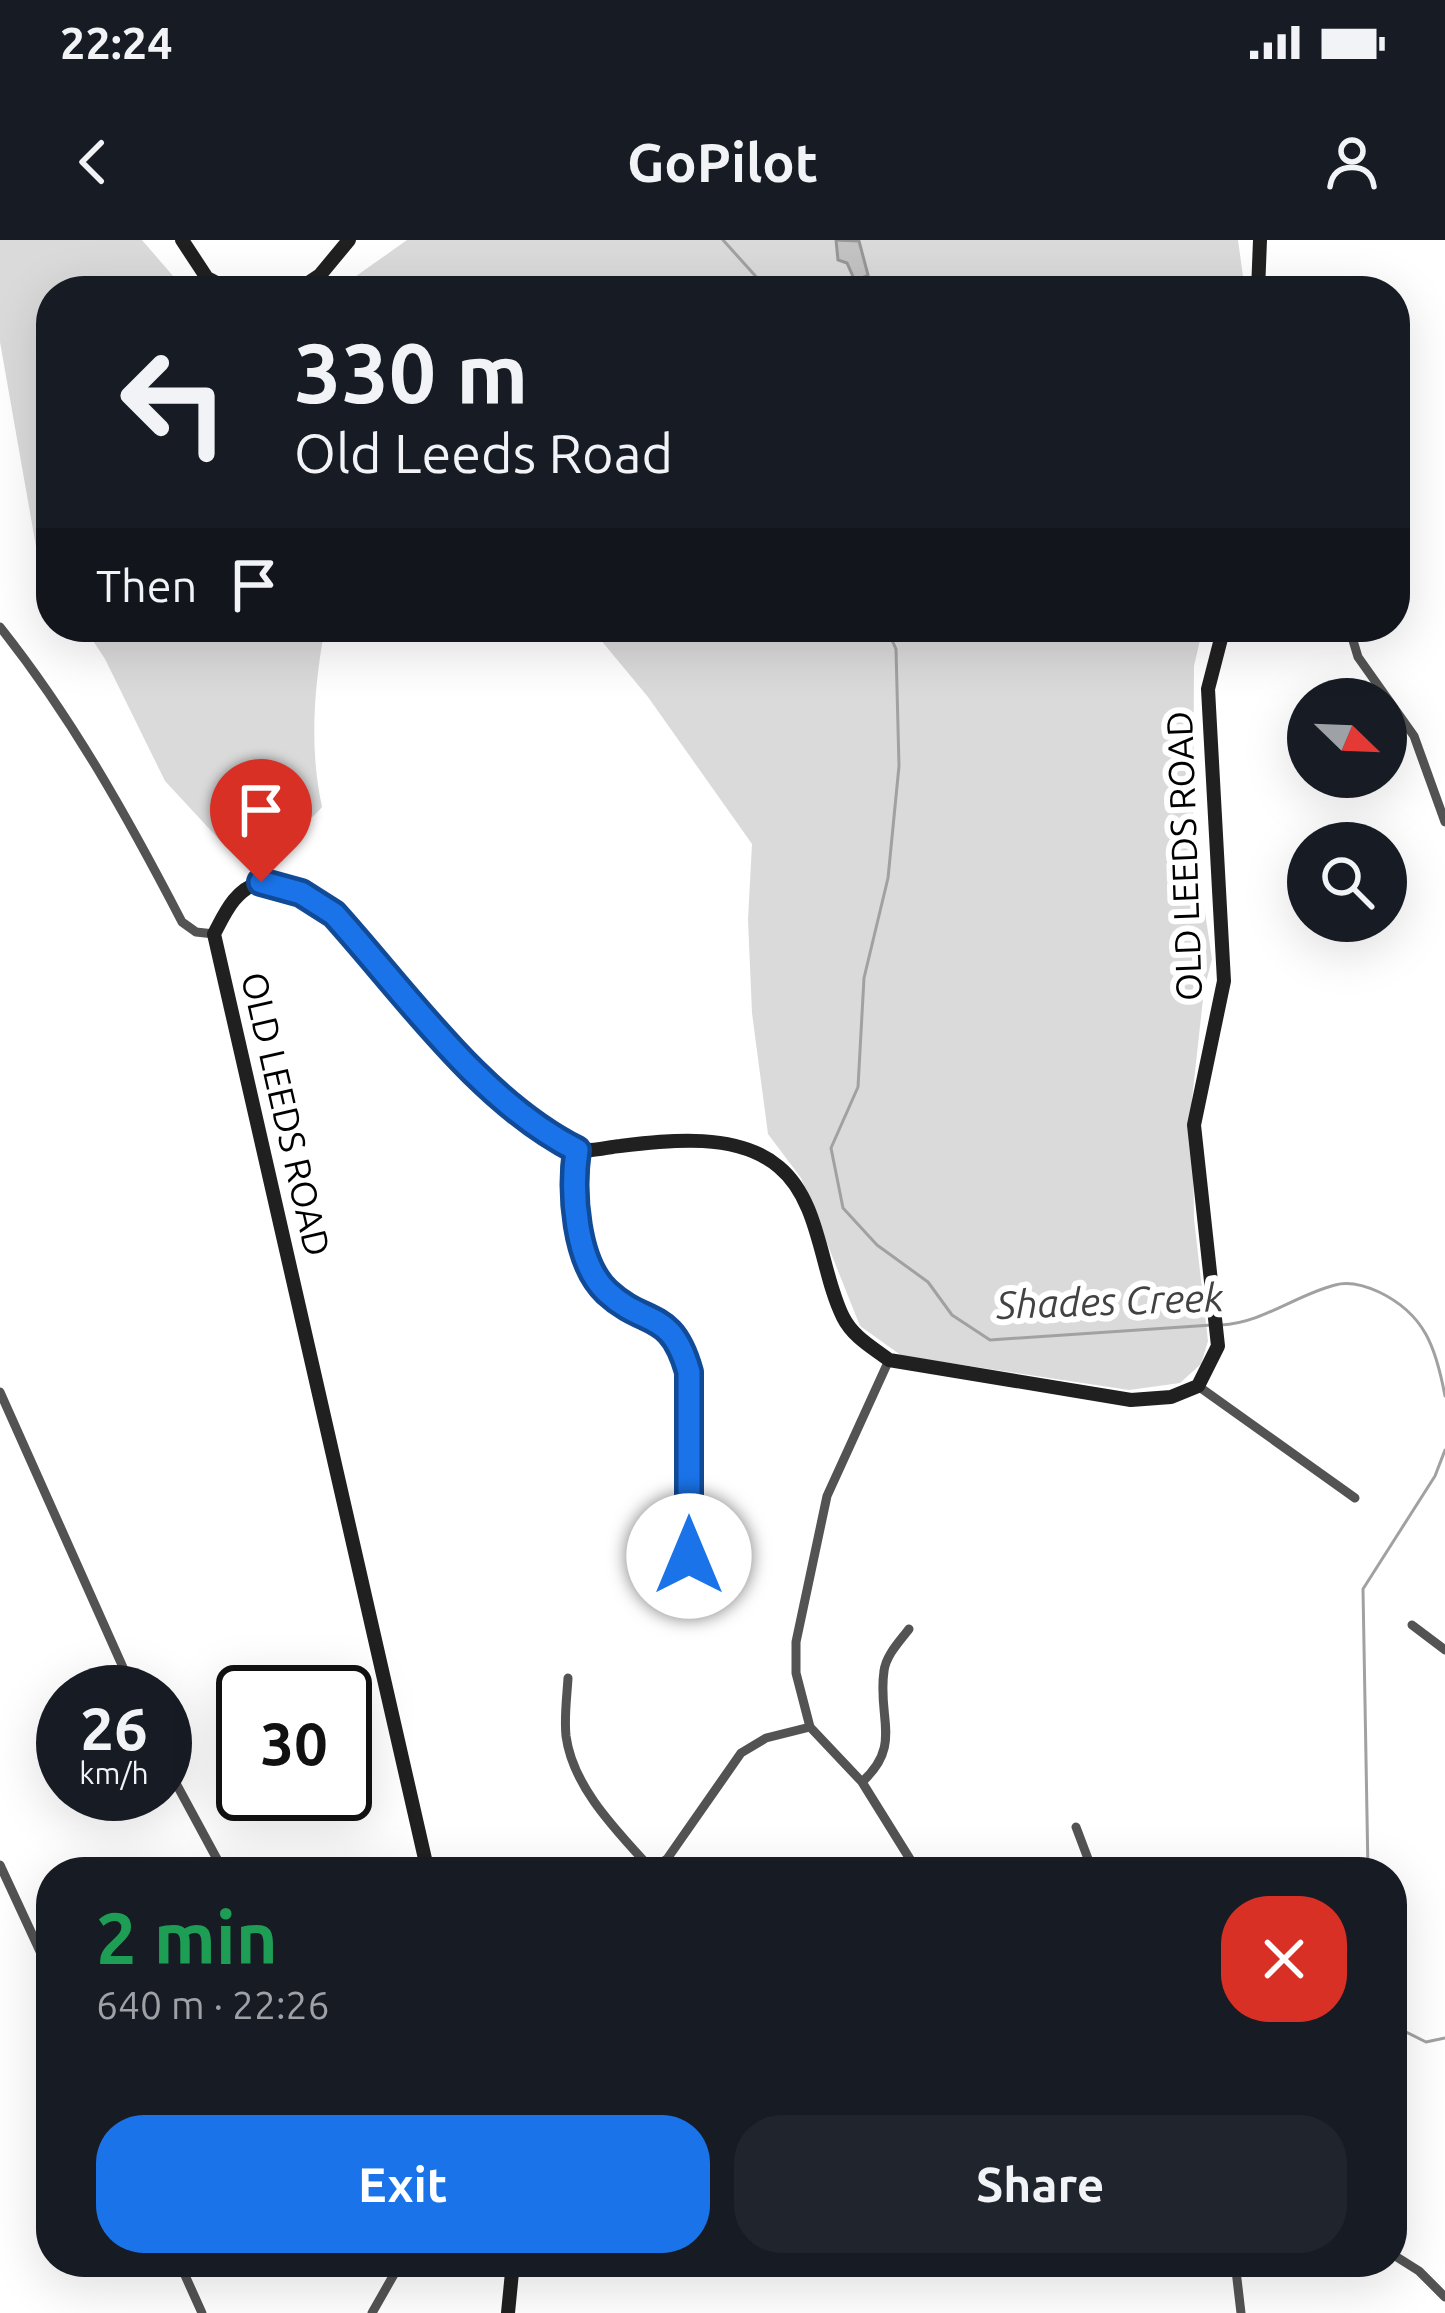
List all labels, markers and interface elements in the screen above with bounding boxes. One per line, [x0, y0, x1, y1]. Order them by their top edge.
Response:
text: 22:24 [60, 17, 173, 68]
icon: back [60, 129, 126, 195]
icon: person [1319, 129, 1385, 195]
text: GoPilot [627, 132, 818, 192]
icon: left [96, 324, 252, 480]
text: 330 m [294, 325, 528, 419]
text: Old Leeds Road [294, 423, 673, 483]
icon: arrive [221, 552, 287, 618]
text: Then [96, 560, 197, 611]
north arrow [1287, 678, 1407, 798]
map controls [1287, 678, 1407, 942]
street label: OLD LEEDS ROAD [1158, 710, 1209, 1002]
pin [210, 759, 312, 882]
icon: arrive [228, 777, 294, 843]
button: search [1287, 822, 1407, 942]
street label: OLD LEEDS ROAD [234, 968, 339, 1260]
water label: Shades Creek [994, 1275, 1225, 1326]
position arrow [626, 1493, 752, 1619]
speed limit sign: 30 [216, 1665, 372, 1821]
text: 26 [80, 1694, 148, 1761]
text: km/h [79, 1756, 149, 1790]
button: close [1221, 1896, 1347, 2022]
text: 2 min [96, 1897, 278, 1978]
text: 640 m · 22:26 [96, 1983, 330, 2026]
button: Exit [96, 2115, 710, 2253]
button: Share [734, 2115, 1347, 2253]

